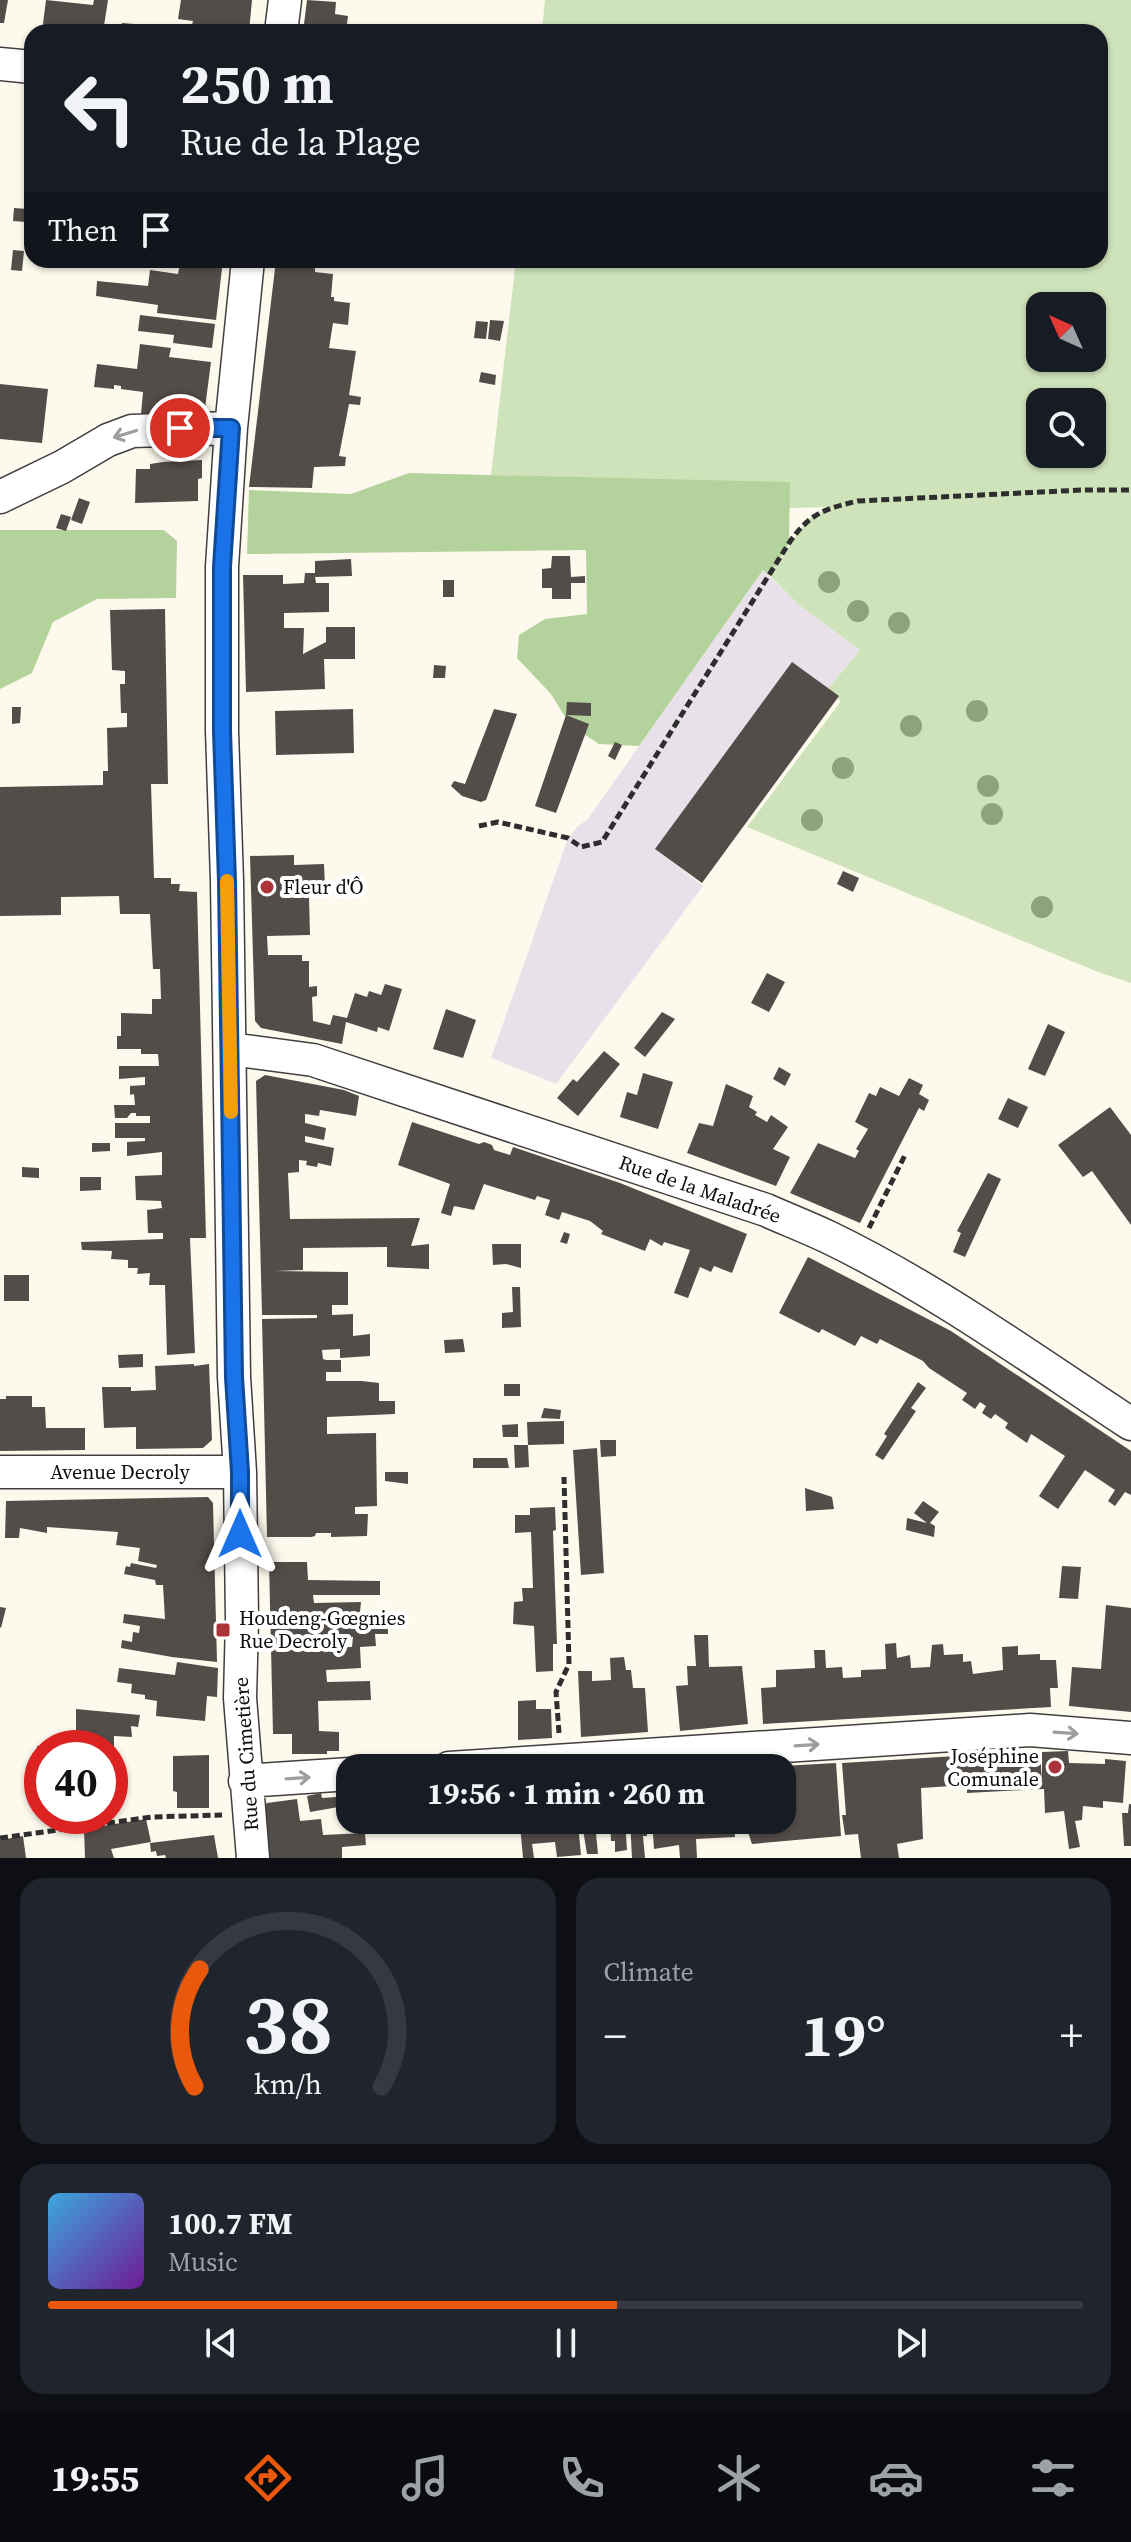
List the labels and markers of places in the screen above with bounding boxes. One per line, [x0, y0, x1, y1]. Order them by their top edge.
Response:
pin [146, 394, 214, 462]
place label: Fleur d'Ô [283, 873, 364, 901]
marker: Fleur d'Ô [258, 878, 276, 896]
place label: Houdeng-Gœgnies Rue Decroly [239, 1604, 405, 1655]
marker: Houdeng-Gœgnies Rue Decroly [214, 1621, 232, 1639]
place label: Joséphine Comunale [947, 1742, 1039, 1793]
marker: Joséphine Comunale [1046, 1758, 1064, 1776]

